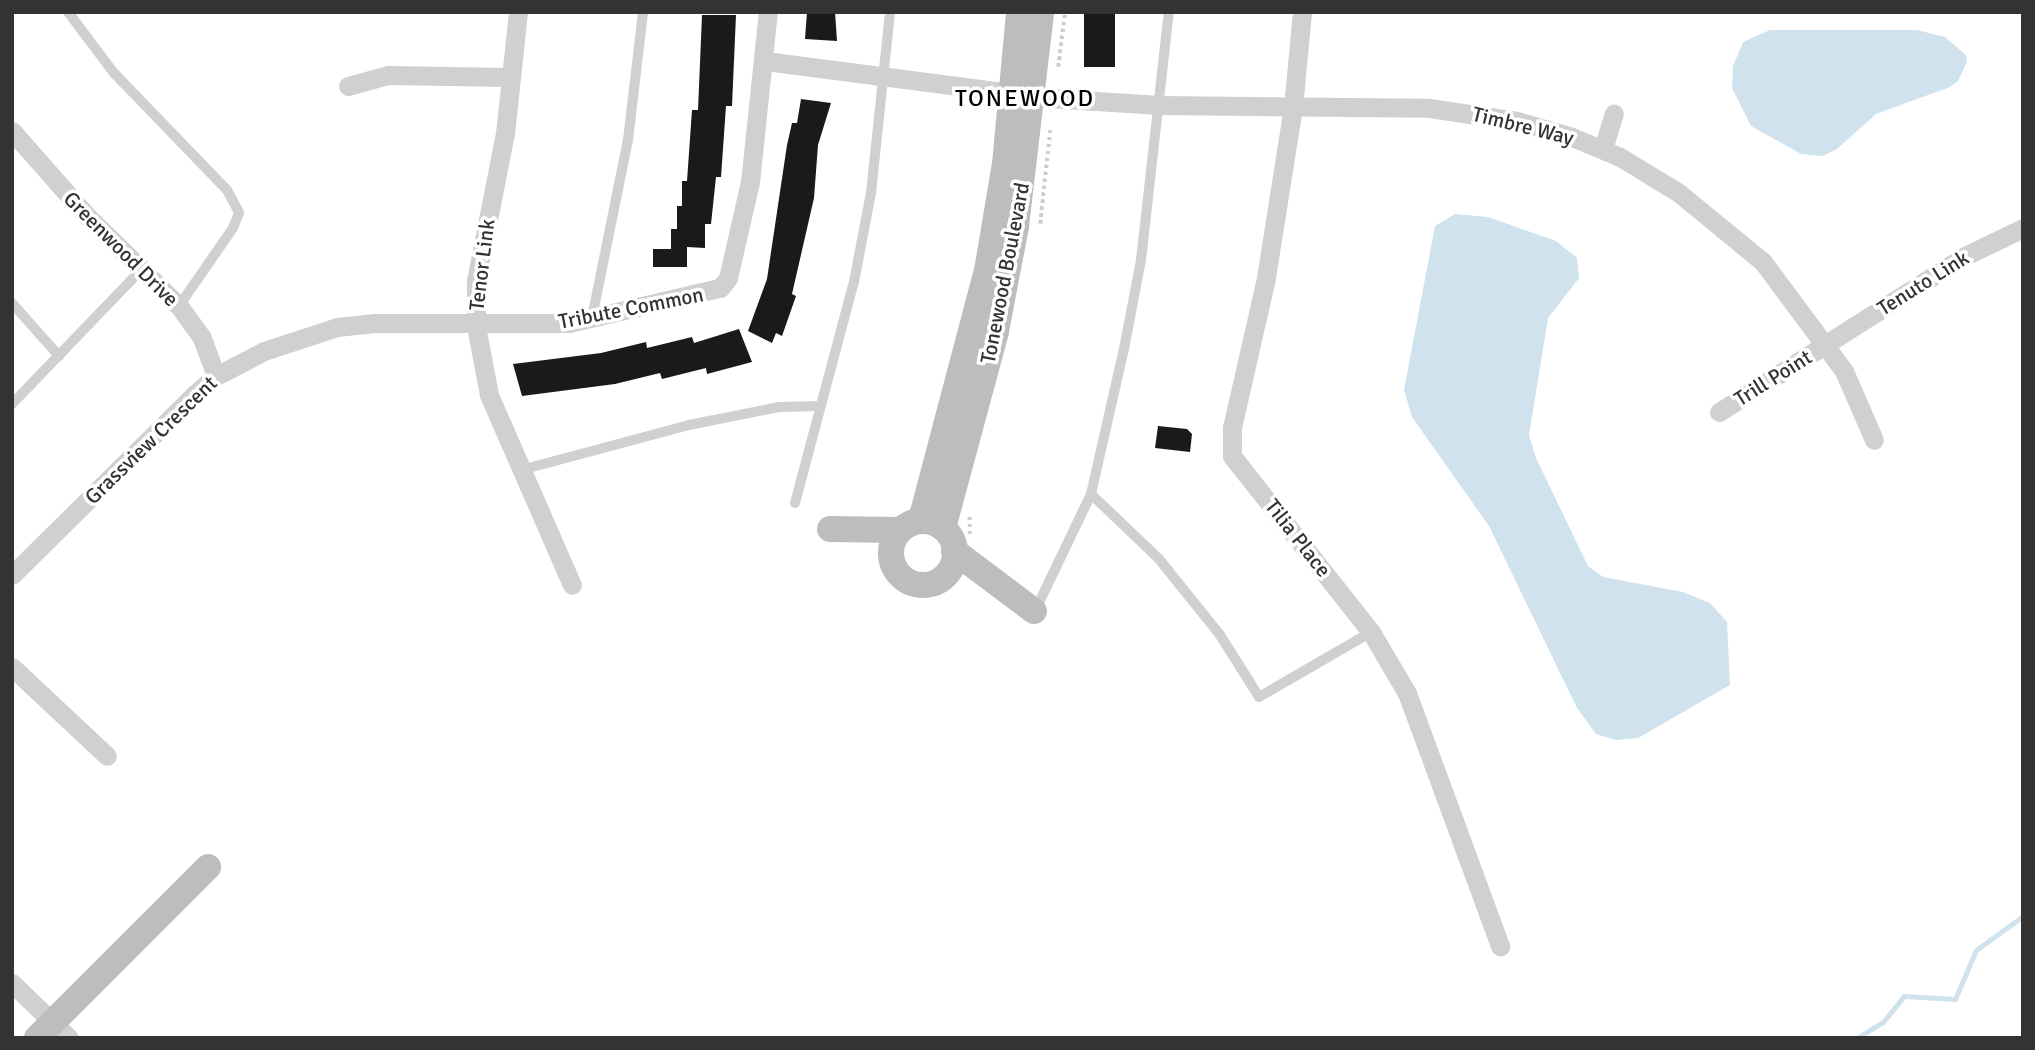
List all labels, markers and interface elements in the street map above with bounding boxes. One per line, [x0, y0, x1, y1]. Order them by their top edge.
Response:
district label: TONEWOOD [956, 85, 1094, 113]
street label: Timbre Way [1470, 101, 1576, 151]
street label: Tonewood Boulevard [975, 180, 1035, 366]
street label: Greenwood Drive [58, 186, 184, 312]
street label: Tenor Link [464, 218, 500, 312]
street label: Tenuto Link [1873, 245, 1973, 321]
street label: Tribute Common [556, 282, 706, 334]
street label: Trill Point [1730, 344, 1816, 412]
street label: Grassview Crescent [80, 371, 222, 509]
street label: Tilia Place [1260, 494, 1336, 582]

